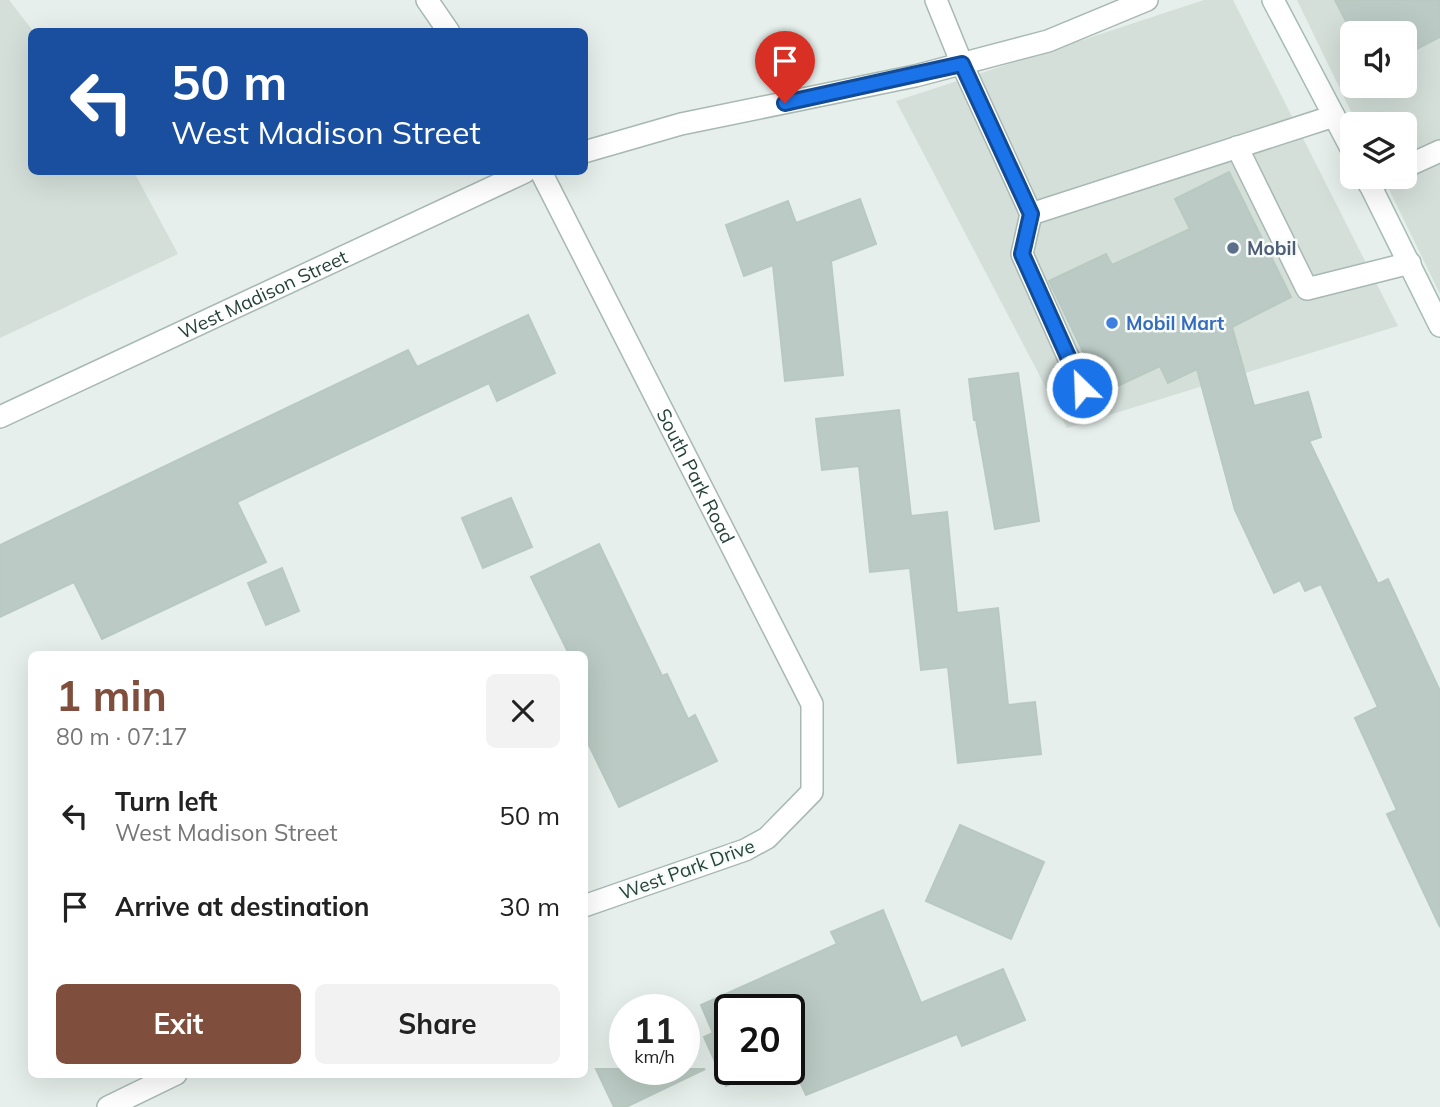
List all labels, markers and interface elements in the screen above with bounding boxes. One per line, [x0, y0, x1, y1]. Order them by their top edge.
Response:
map controls [1340, 21, 1417, 189]
button: sound [1340, 21, 1417, 98]
pin [755, 31, 815, 103]
icon: arrive [766, 42, 804, 80]
text: 50 m [171, 51, 287, 112]
icon: left [56, 56, 147, 147]
text: West Madison Street [171, 112, 481, 152]
button: layers [1340, 112, 1417, 189]
place label: Mobil [1247, 236, 1296, 260]
marker: Mobil [1225, 240, 1241, 256]
street label: West Madison Street [174, 244, 352, 344]
place label: Mobil Mart [1126, 311, 1224, 335]
marker: Mobil Mart [1104, 315, 1120, 331]
position arrow [1045, 351, 1119, 425]
street label: South Park Road [651, 404, 740, 547]
text: 1 min [56, 669, 167, 722]
button: close [486, 674, 560, 748]
text: 80 m · 07:17 [56, 722, 188, 751]
text: Turn left [115, 785, 217, 818]
icon: left [56, 797, 94, 835]
text: 50 m [499, 799, 560, 832]
text: West Madison Street [115, 818, 338, 847]
street label: West Park Drive [616, 833, 758, 905]
icon: arrive [56, 888, 94, 926]
text: Arrive at destination [115, 890, 370, 923]
text: 30 m [499, 890, 560, 923]
button: Exit [56, 984, 301, 1064]
button: Share [315, 984, 560, 1064]
speed limit sign: 20 [714, 994, 805, 1085]
text: 11 [633, 1008, 676, 1052]
text: km/h [634, 1045, 675, 1068]

